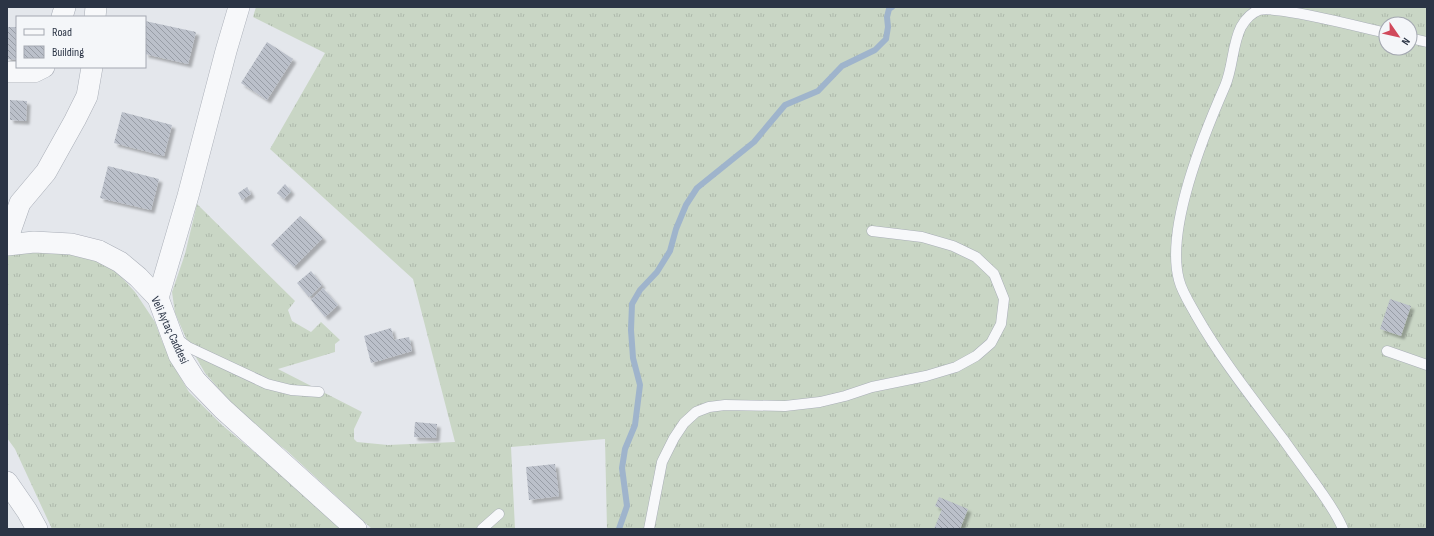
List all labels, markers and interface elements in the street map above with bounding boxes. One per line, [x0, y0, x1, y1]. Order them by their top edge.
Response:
legend [16, 16, 146, 68]
north arrow [1378, 16, 1418, 56]
text: Road [52, 25, 72, 40]
text: N [1399, 35, 1413, 47]
text: Building [52, 45, 84, 60]
street label: Veli Aytaç Caddesi [147, 294, 192, 366]

